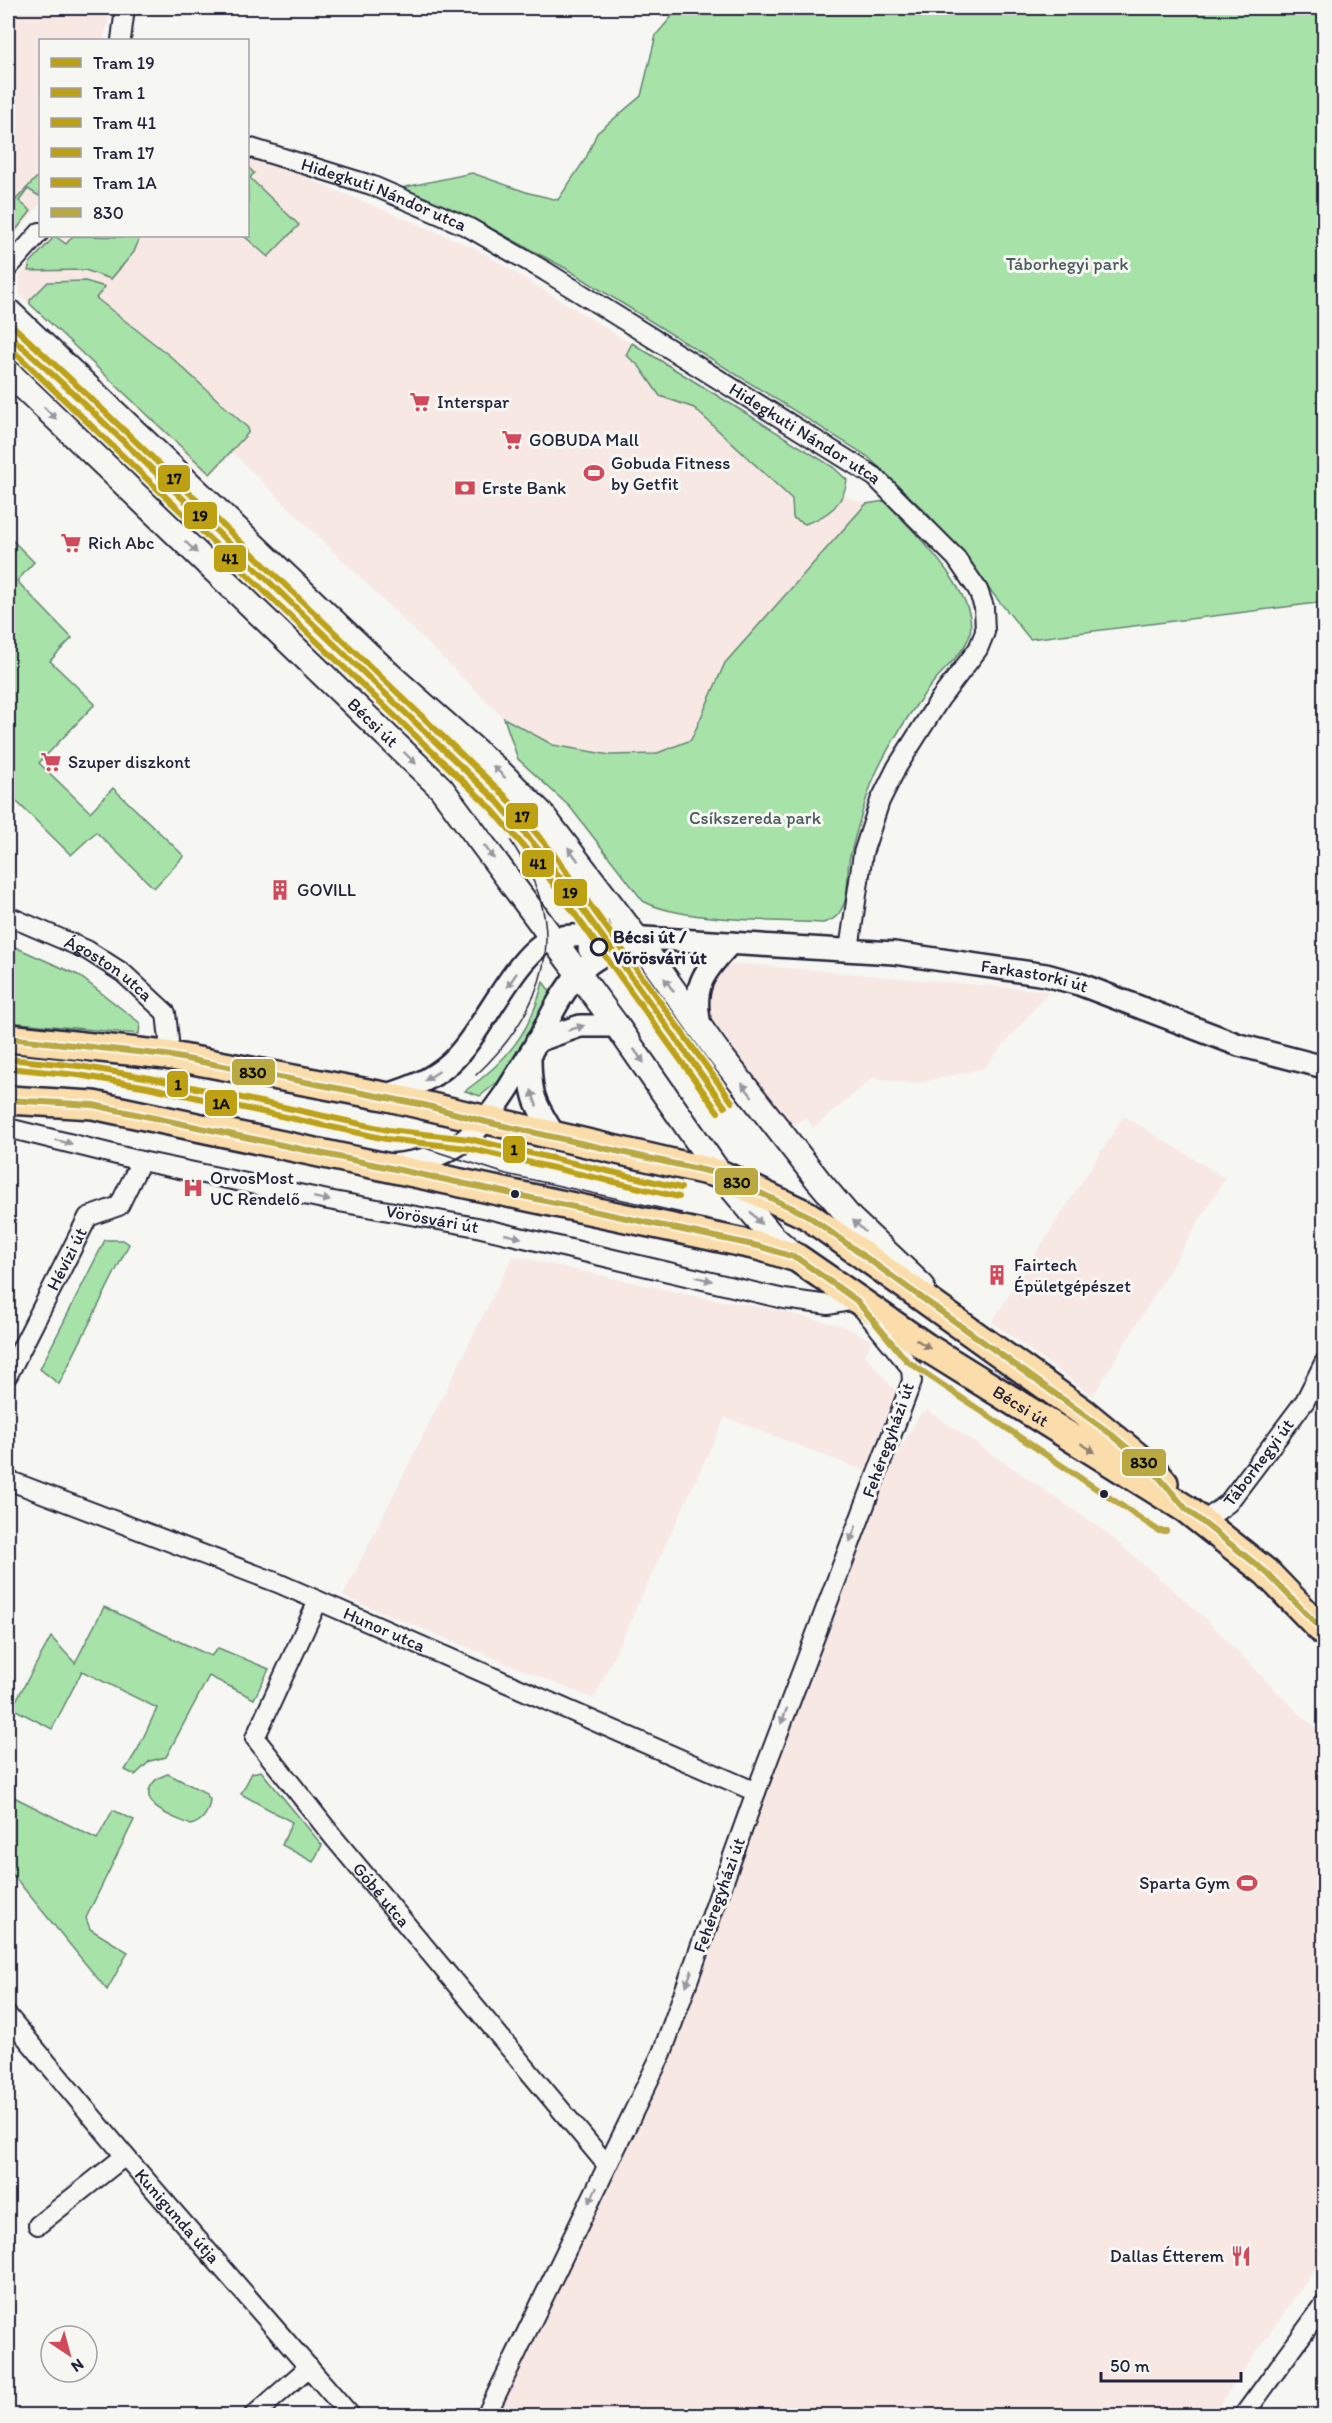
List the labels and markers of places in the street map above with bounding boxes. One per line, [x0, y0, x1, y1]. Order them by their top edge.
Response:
supermarket icon: Interspar [408, 390, 432, 414]
place label: Interspar [437, 391, 510, 413]
supermarket icon: GOBUDA Mall [500, 428, 524, 452]
place label: GOBUDA Mall [529, 429, 639, 451]
place label: Gobuda Fitness by Getfit [611, 452, 730, 495]
sports icon: Gobuda Fitness by Getfit [582, 461, 606, 485]
bank icon: Erste Bank [453, 476, 477, 500]
place label: Erste Bank [482, 477, 566, 499]
supermarket icon: Rich Abc [59, 531, 83, 555]
place label: Rich Abc [88, 532, 155, 554]
supermarket icon: Szuper diszkont [39, 750, 63, 774]
place label: Szuper diszkont [68, 751, 191, 773]
building icon: GOVILL [268, 878, 292, 902]
place label: GOVILL [297, 879, 356, 901]
place label: Bécsi út / Vörösvári út [613, 926, 707, 969]
marker: Bécsi út / Vörösvári út [590, 938, 608, 956]
place label: OrvosMost UC Rendelő [210, 1167, 300, 1210]
hospital icon: OrvosMost UC Rendelő [181, 1176, 205, 1200]
unlabelled marker [509, 1188, 521, 1200]
place label: Fairtech Épületgépészet [1014, 1254, 1131, 1297]
building icon: Fairtech Épületgépészet [985, 1263, 1009, 1287]
unlabelled marker [1098, 1488, 1110, 1500]
sports icon: Sparta Gym [1235, 1871, 1259, 1895]
place label: Sparta Gym [1139, 1872, 1231, 1894]
restaurant icon: Dallas Étterem [1229, 2244, 1253, 2268]
place label: Dallas Étterem [1110, 2245, 1225, 2267]

